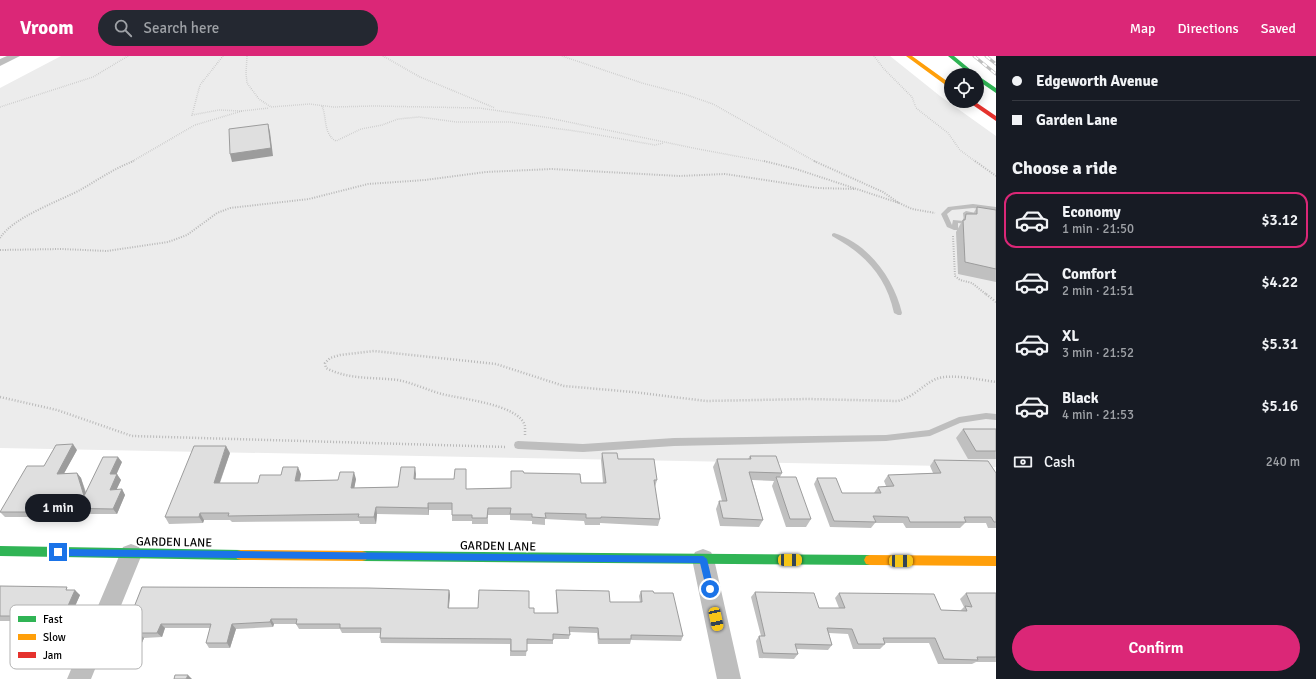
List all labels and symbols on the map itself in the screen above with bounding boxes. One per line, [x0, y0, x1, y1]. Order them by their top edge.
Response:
callout: 1 min [25, 494, 91, 522]
street label: GARDEN LANE [136, 534, 212, 551]
street label: GARDEN LANE [460, 538, 536, 555]
route end [49, 543, 67, 561]
car [778, 554, 802, 566]
car [889, 555, 913, 567]
route start [701, 580, 719, 598]
legend [10, 605, 142, 669]
car [708, 606, 724, 632]
text: Fast [43, 613, 63, 626]
text: Slow [43, 631, 66, 644]
text: Jam [43, 649, 62, 662]

